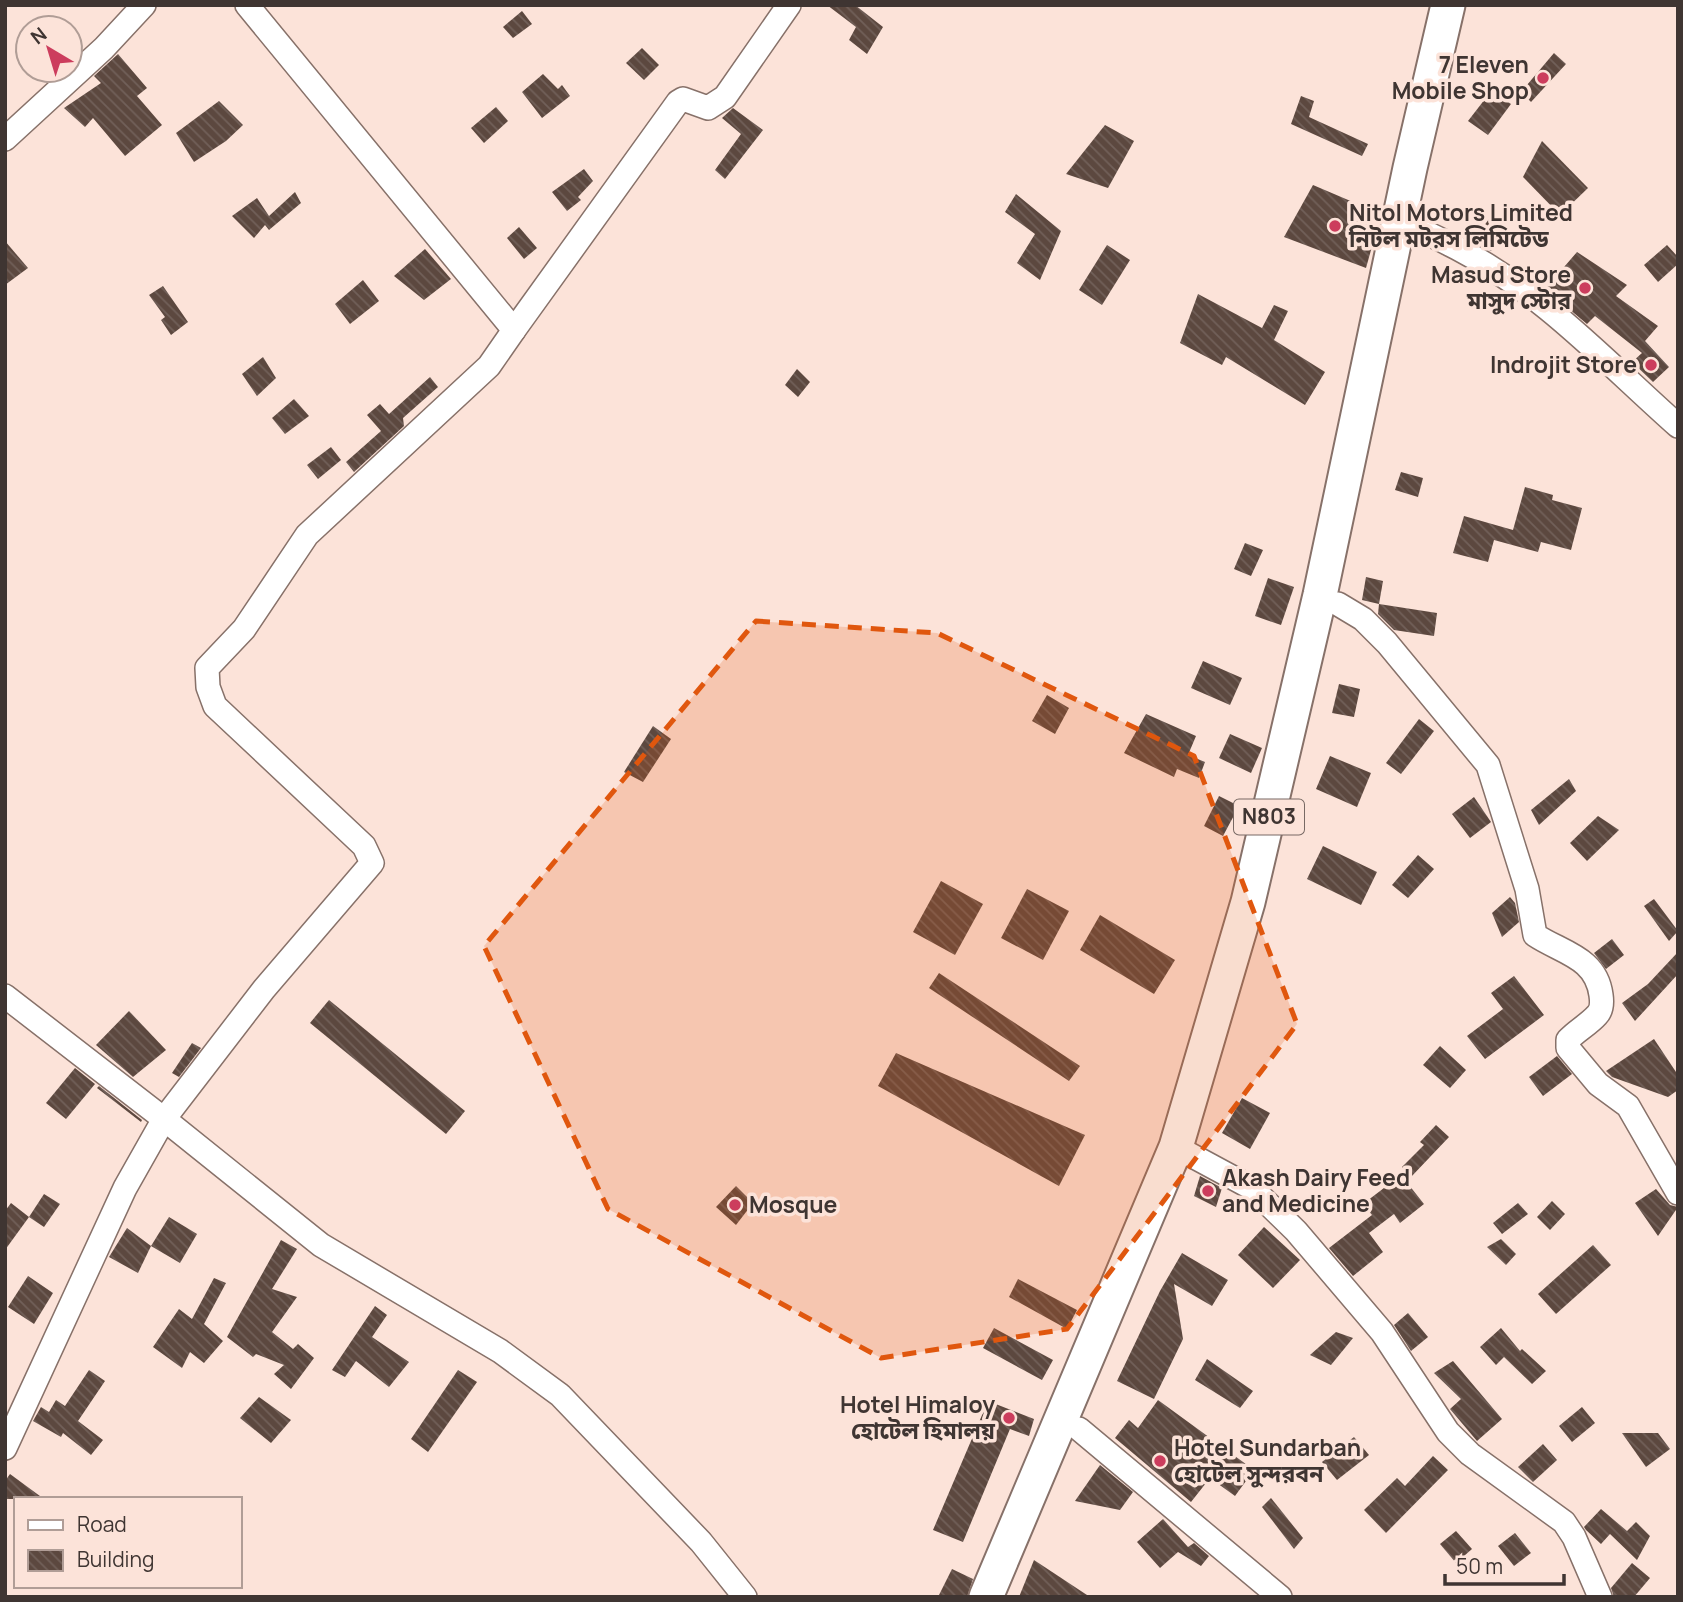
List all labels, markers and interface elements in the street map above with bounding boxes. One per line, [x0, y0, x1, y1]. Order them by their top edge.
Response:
north arrow [14, 14, 84, 84]
text: N [25, 21, 52, 50]
place label: 7 Eleven Mobile Shop [1392, 48, 1529, 106]
marker: 7 Eleven Mobile Shop [1535, 70, 1551, 86]
place label: Nitol Motors Limited নিটল মটরস লিমিটেড [1348, 196, 1573, 254]
marker: Nitol Motors Limited নিটল মটরস লিমিটেড [1327, 218, 1343, 234]
place label: Masud Store মাসুদ স্টোর [1431, 258, 1572, 316]
marker: Masud Store মাসুদ স্টোর [1577, 280, 1593, 296]
place label: Indrojit Store [1490, 348, 1637, 380]
marker: Indrojit Store [1643, 357, 1659, 373]
road number: N803 [1234, 800, 1304, 834]
place label: Akash Dairy Feed and Medicine [1222, 1161, 1410, 1219]
marker: Akash Dairy Feed and Medicine [1200, 1183, 1216, 1199]
place label: Mosque [749, 1188, 838, 1220]
marker: Mosque [727, 1197, 743, 1213]
place label: Hotel Himaloy হোটেল হিমালয় [840, 1388, 996, 1446]
marker: Hotel Himaloy হোটেল হিমালয় [1001, 1410, 1017, 1426]
place label: Hotel Sundarban হোটেল সুন্দরবন [1174, 1431, 1361, 1489]
marker: Hotel Sundarban হোটেল সুন্দরবন [1152, 1453, 1168, 1469]
legend [14, 1497, 242, 1588]
text: Road [77, 1510, 127, 1538]
scale bar [1445, 1542, 1564, 1586]
text: Building [77, 1545, 154, 1573]
text: 50 m [1456, 1552, 1503, 1580]

